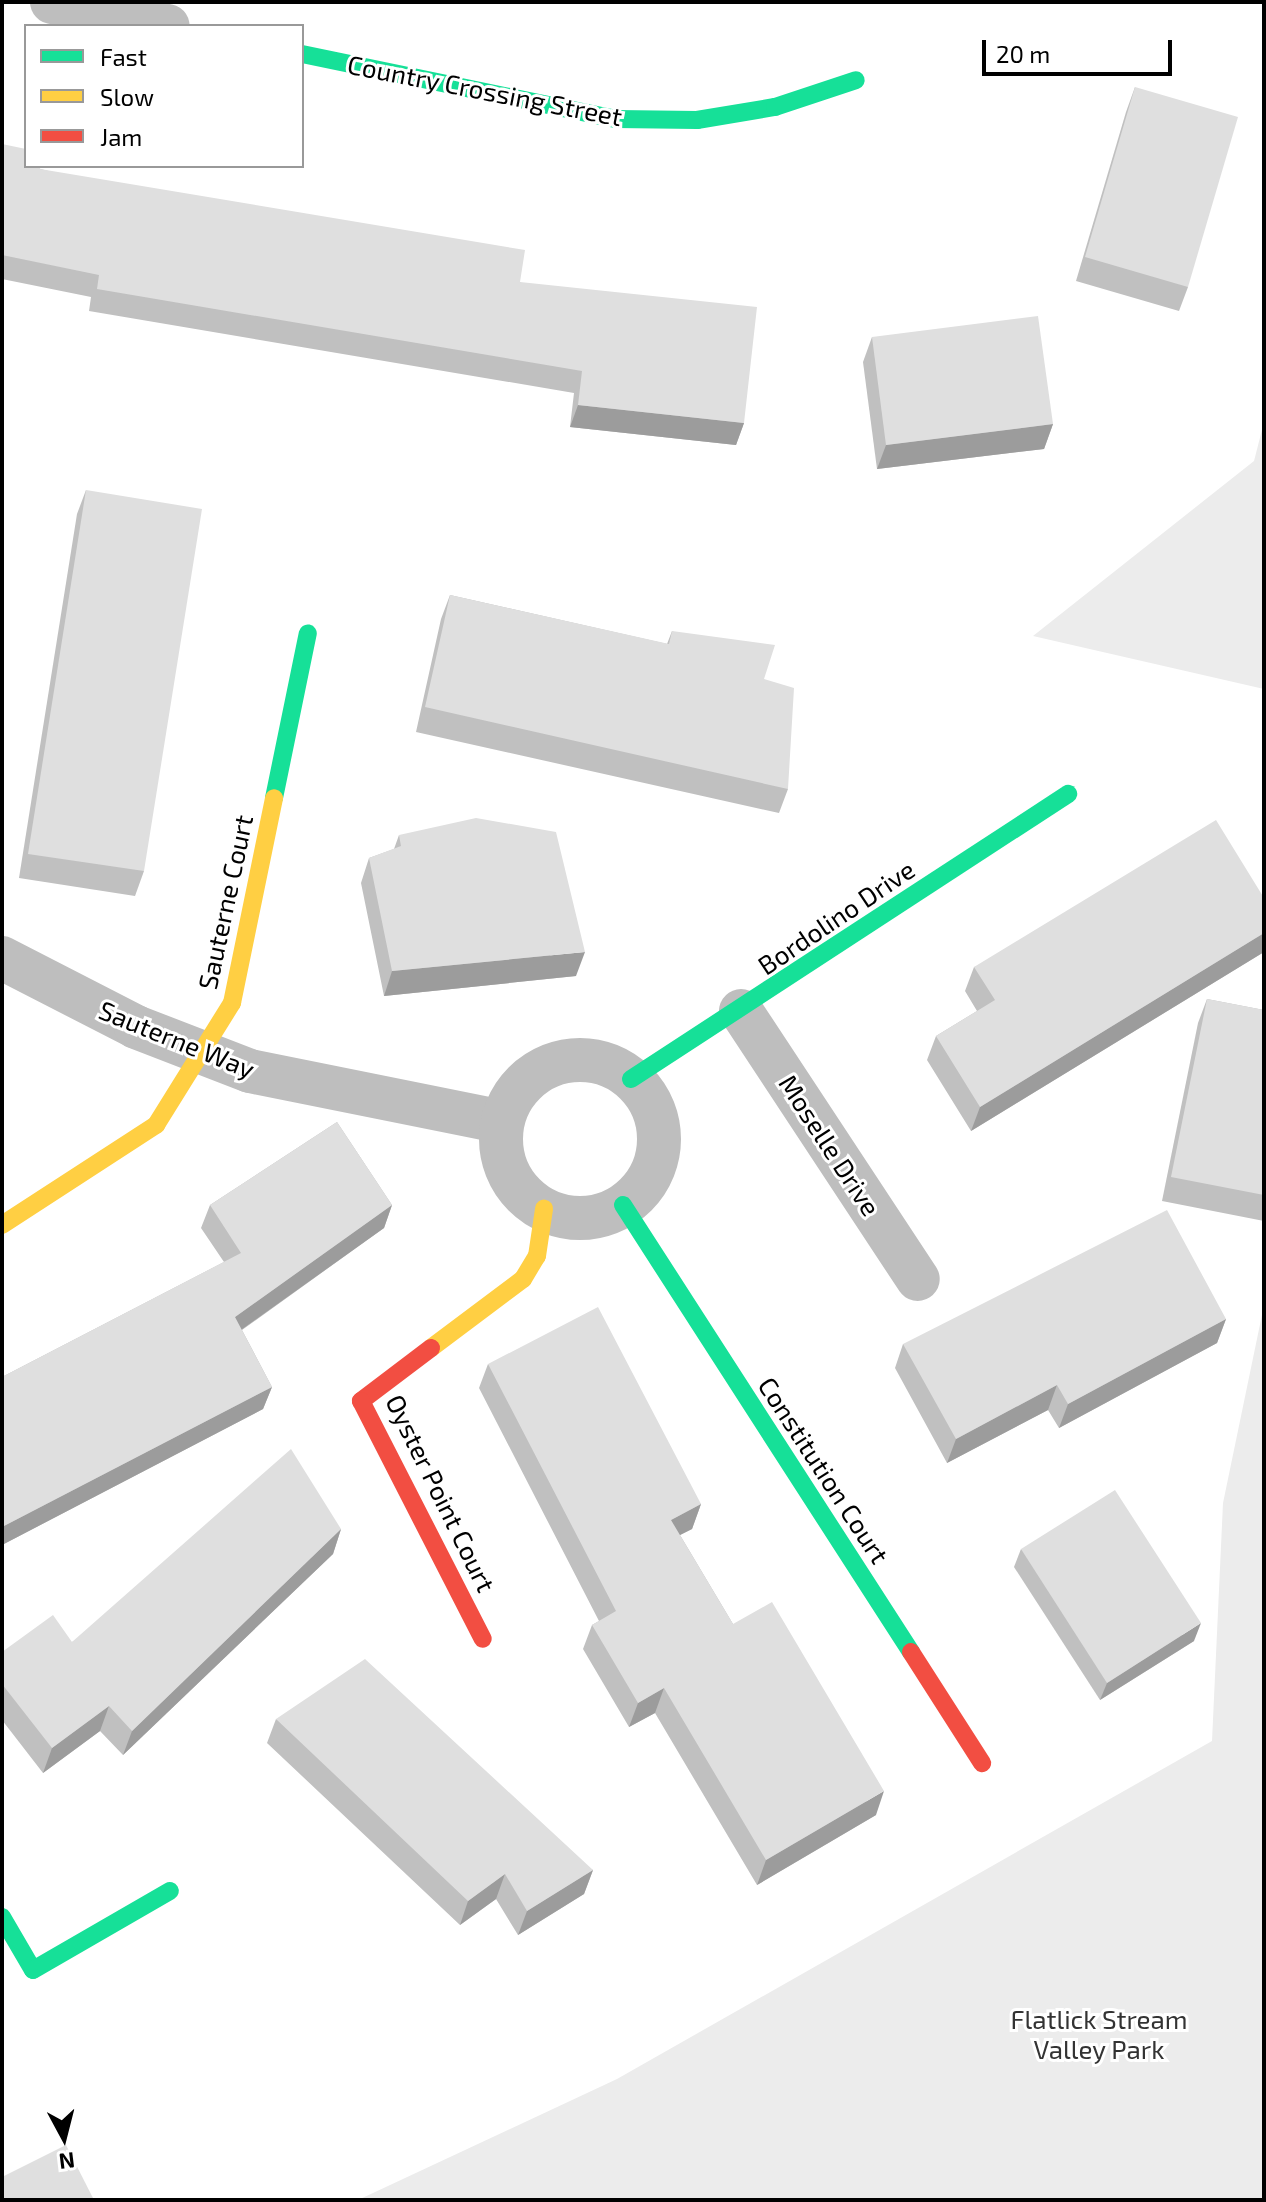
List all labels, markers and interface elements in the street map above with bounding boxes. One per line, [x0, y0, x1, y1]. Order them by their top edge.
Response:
legend [24, 24, 304, 168]
scale bar [986, 24, 1176, 74]
text: 20 m [996, 39, 1050, 68]
text: Fast [100, 42, 147, 71]
street label: Country Crossing Street [345, 48, 625, 132]
text: Slow [100, 82, 154, 111]
text: Jam [100, 122, 142, 151]
street label: Sauterne Court [191, 812, 259, 992]
street label: Bordolino Drive [752, 853, 920, 981]
street label: Sauterne Way [95, 994, 259, 1084]
street label: Moselle Drive [773, 1069, 887, 1221]
street label: Constitution Court [752, 1371, 896, 1569]
street label: Oyster Point Court [380, 1389, 502, 1597]
park label: Flatlick Stream Valley Park [1010, 2003, 1188, 2064]
north arrow [24, 2098, 104, 2178]
text: N [57, 2148, 76, 2176]

